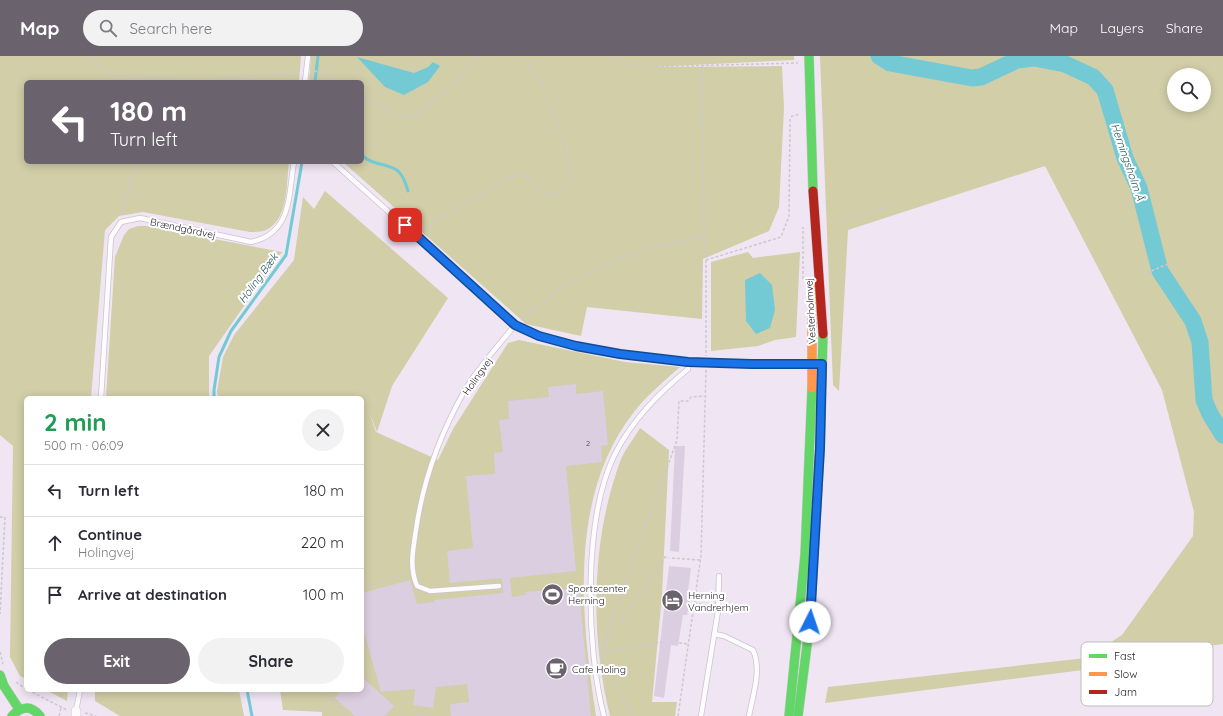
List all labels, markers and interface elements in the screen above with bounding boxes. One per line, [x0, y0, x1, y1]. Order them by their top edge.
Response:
search box [83, 10, 363, 46]
text: Map [20, 16, 59, 40]
icon: search [97, 17, 119, 39]
text: Search here [129, 19, 212, 38]
text: Map [1049, 19, 1078, 37]
text: Layers [1100, 19, 1144, 37]
text: Share [1166, 19, 1203, 37]
map controls [1167, 68, 1211, 112]
button: search [1167, 68, 1211, 112]
text: 180 m [110, 93, 187, 128]
icon: left [44, 96, 96, 148]
water label: Herningsholm Å [1108, 121, 1148, 203]
text: Turn left [110, 128, 178, 151]
pin [388, 208, 422, 242]
icon: arrive [394, 214, 416, 236]
street label: Brændgårdvej [149, 215, 217, 242]
water label: Holing Bæk [235, 249, 282, 306]
street label: Vesterholmvej [802, 278, 819, 344]
street label: Holingvej [460, 355, 495, 398]
text: 2 min [44, 407, 106, 437]
button: close [302, 409, 344, 451]
text: 500 m · 06:09 [44, 437, 124, 453]
house number: 2 [586, 438, 591, 448]
icon: left [44, 480, 66, 502]
text: Turn left [78, 481, 140, 500]
text: 180 m [304, 481, 344, 500]
text: Continue [78, 525, 142, 544]
icon: ahead [44, 532, 66, 554]
text: 220 m [301, 533, 344, 552]
text: Holingvej [78, 544, 134, 560]
sports icon: Sportscenter Herning [539, 581, 565, 607]
place label: Sportscenter Herning [568, 582, 627, 607]
icon: arrive [44, 584, 66, 606]
text: Arrive at destination [78, 585, 227, 604]
text: 100 m [303, 585, 344, 604]
hotel icon: Herning Vandrerhjem [660, 588, 686, 614]
place label: Herning Vandrerhjem [688, 589, 749, 614]
position arrow [789, 601, 831, 643]
button: Exit [44, 638, 190, 684]
button: Share [198, 638, 344, 684]
legend [1081, 642, 1213, 706]
text: Fast [1114, 649, 1136, 663]
cafe icon: Cafe Holing [543, 656, 569, 682]
place label: Cafe Holing [572, 663, 626, 676]
text: Slow [1114, 667, 1138, 681]
text: Jam [1114, 685, 1137, 699]

